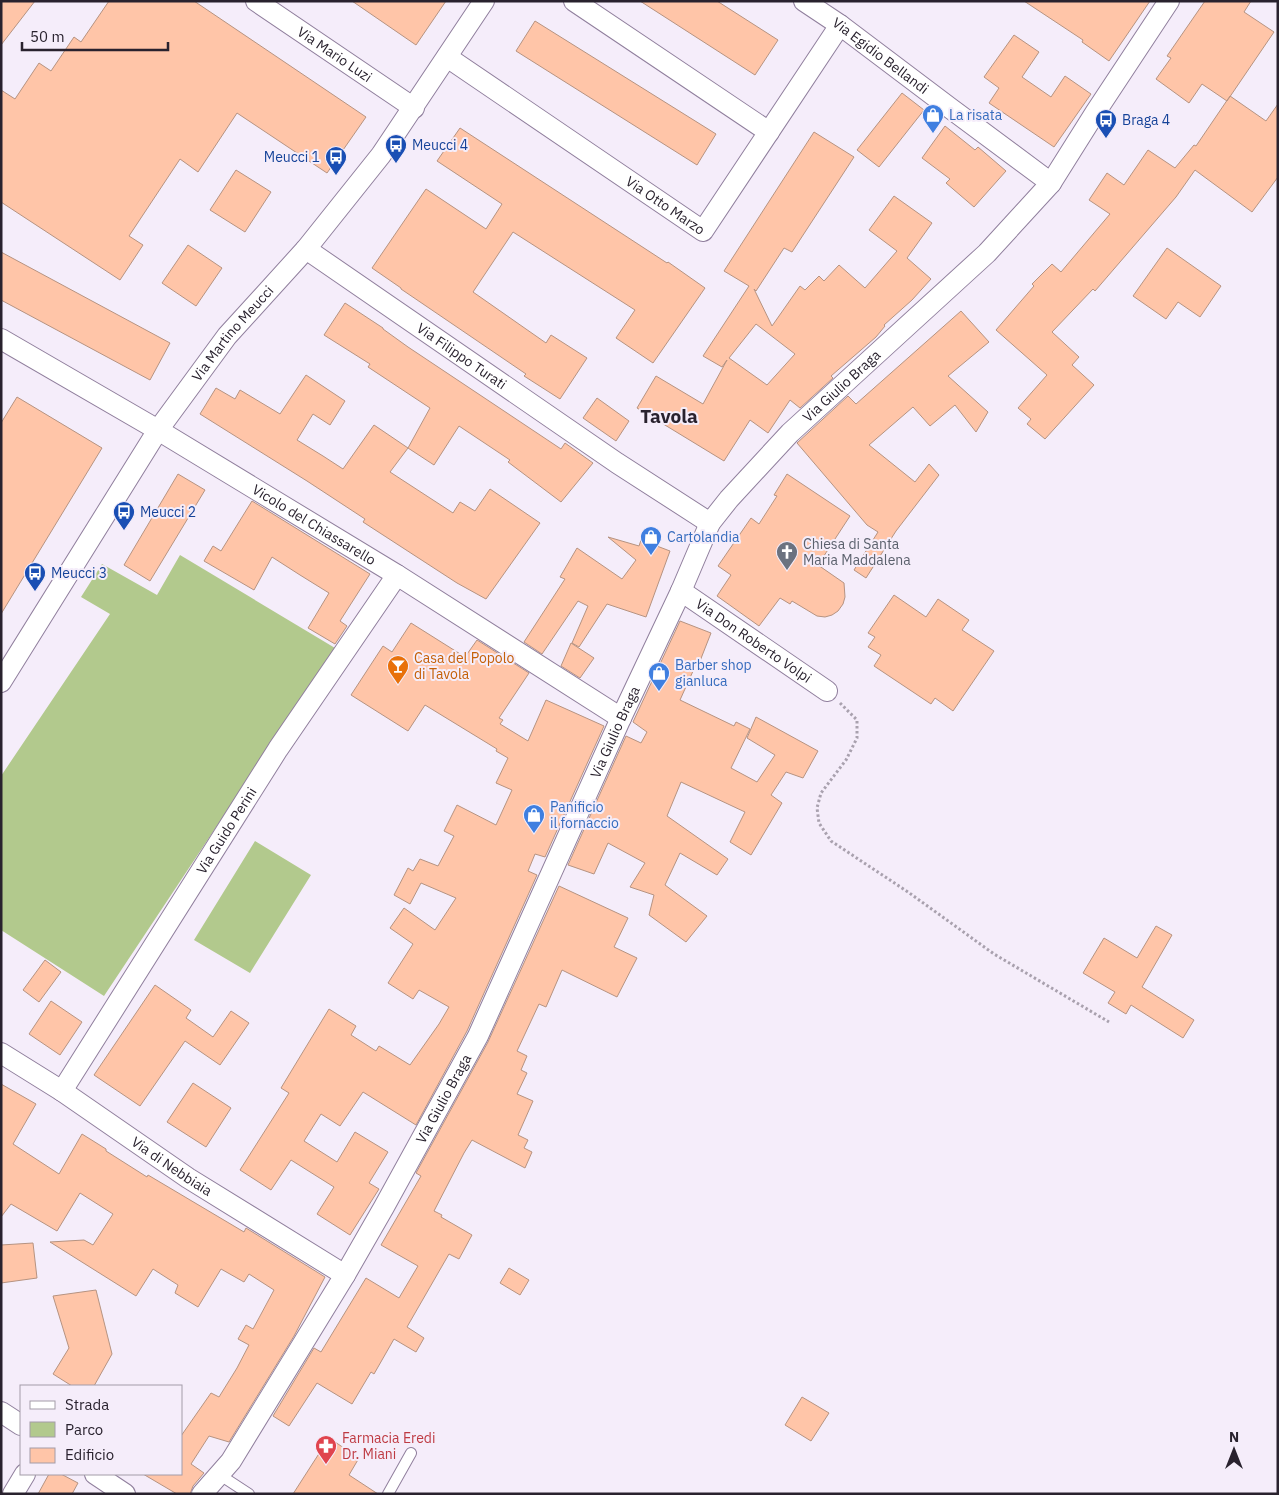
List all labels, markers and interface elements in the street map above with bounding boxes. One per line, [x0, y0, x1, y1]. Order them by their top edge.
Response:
street label: Via Egidio Bellandi [829, 13, 932, 98]
scale bar [22, 20, 169, 52]
street label: Via Mario Luzi [294, 23, 375, 86]
text: 50 m [30, 27, 65, 46]
shop icon: La risata [921, 103, 945, 134]
place label: La risata [949, 106, 1003, 124]
bus stop icon: Braga 4 [1094, 108, 1118, 139]
place label: Braga 4 [1122, 111, 1170, 129]
bus stop icon: Meucci 4 [384, 133, 408, 164]
place label: Meucci 4 [412, 136, 468, 154]
bus stop icon: Meucci 1 [324, 145, 348, 176]
place label: Meucci 1 [264, 148, 320, 166]
street label: Via Otto Marzo [622, 172, 708, 239]
street label: Via Martino Meucci [188, 282, 277, 385]
street label: Via Filippo Turati [413, 319, 510, 393]
street label: Via Giulio Braga [799, 345, 885, 426]
district label: Tavola [640, 404, 698, 428]
street label: Vicolo del Chiassarello [249, 480, 379, 569]
bus stop icon: Meucci 2 [112, 500, 136, 531]
place label: Meucci 2 [140, 503, 196, 521]
shop icon: Cartolandia [639, 525, 663, 556]
place label: Cartolandia [667, 528, 740, 546]
place label: Chiesa di Santa Maria Maddalena [803, 535, 911, 569]
church icon: Chiesa di Santa Maria Maddalena [775, 540, 799, 571]
bus stop icon: Meucci 3 [23, 561, 47, 592]
place label: Meucci 3 [51, 564, 107, 582]
street label: Via Don Roberto Volpi [692, 595, 815, 687]
place label: Casa del Popolo di Tavola [414, 649, 514, 683]
bar icon: Casa del Popolo di Tavola [386, 654, 410, 685]
place label: Barber shop gianluca [675, 656, 752, 690]
shop icon: Barber shop gianluca [647, 661, 671, 692]
street label: Via Giulio Braga [586, 683, 644, 781]
street label: Via Guido Perini [192, 784, 261, 877]
place label: Panificio il fornaccio [550, 798, 619, 832]
shop icon: Panificio il fornaccio [522, 803, 546, 834]
street label: Via Giulio Braga [412, 1051, 475, 1146]
street label: Via di Nebbiaia [128, 1133, 216, 1200]
legend [20, 1385, 182, 1475]
text: Strada [65, 1395, 109, 1414]
text: Parco [65, 1420, 103, 1439]
north arrow [1209, 1425, 1259, 1475]
text: N [1229, 1428, 1239, 1446]
place label: Farmacia Eredi Dr. Miani [342, 1429, 435, 1463]
pharmacy icon: Farmacia Eredi Dr. Miani [314, 1434, 338, 1465]
text: Edificio [65, 1445, 114, 1464]

